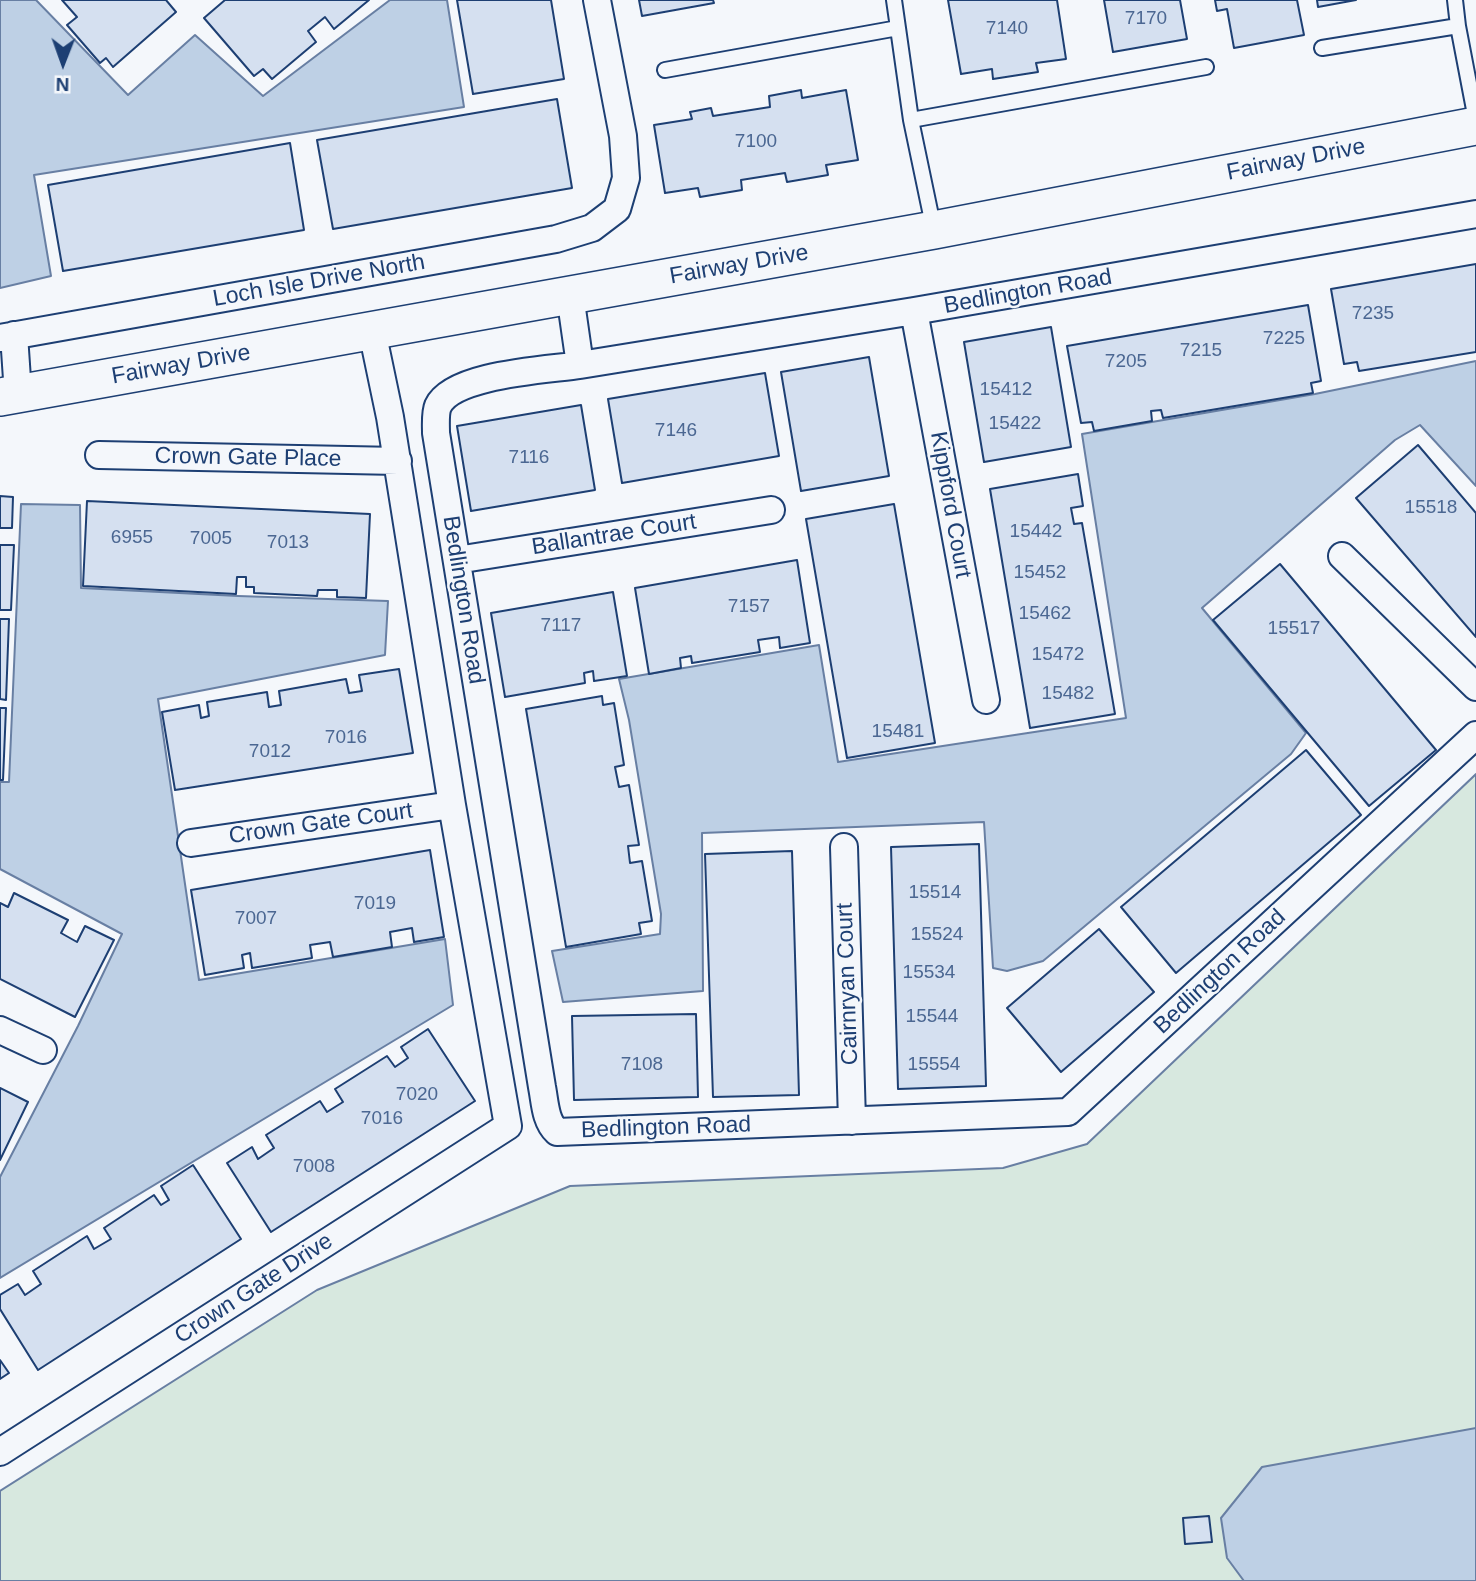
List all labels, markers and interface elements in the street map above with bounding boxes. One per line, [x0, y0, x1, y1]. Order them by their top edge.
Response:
house number: 7170 [1125, 8, 1167, 30]
house number: 7140 [986, 18, 1028, 40]
north arrow [28, 28, 98, 98]
text: N [56, 74, 70, 95]
house number: 7100 [735, 131, 777, 153]
street label: Fairway Drive [1224, 133, 1368, 187]
street label: Fairway Drive [667, 239, 811, 291]
street label: Loch Isle Drive North [211, 249, 427, 313]
street label: Bedlington Road [942, 264, 1114, 320]
house number: 7235 [1352, 303, 1394, 325]
house number: 7225 [1263, 328, 1305, 350]
street label: Fairway Drive [109, 339, 253, 391]
house number: 7215 [1180, 340, 1222, 362]
house number: 7205 [1105, 351, 1147, 373]
house number: 15412 [980, 379, 1032, 401]
house number: 15422 [989, 413, 1041, 435]
house number: 7146 [655, 420, 697, 442]
street label: Kippford Court [924, 430, 976, 580]
street label: Crown Gate Place [154, 443, 342, 473]
house number: 7116 [509, 447, 549, 469]
house number: 15518 [1405, 497, 1457, 519]
street label: Ballantrae Court [530, 508, 698, 562]
street label: Bedlington Road [436, 514, 490, 686]
house number: 15442 [1010, 521, 1062, 543]
house number: 6955 [111, 527, 153, 549]
house number: 7005 [190, 528, 232, 550]
house number: 7013 [267, 532, 309, 554]
house number: 15452 [1014, 562, 1066, 584]
house number: 7157 [728, 596, 770, 618]
house number: 15462 [1019, 603, 1071, 625]
house number: 7117 [541, 615, 581, 637]
house number: 15517 [1268, 618, 1320, 640]
house number: 15472 [1032, 644, 1084, 666]
house number: 15482 [1042, 683, 1094, 705]
house number: 15481 [872, 721, 924, 743]
house number: 7016 [325, 727, 367, 749]
house number: 7012 [249, 741, 291, 763]
street label: Crown Gate Court [227, 797, 415, 851]
house number: 15514 [909, 882, 961, 904]
house number: 7019 [354, 893, 396, 915]
street label: Cairnryan Court [831, 902, 865, 1066]
street label: Bedlington Road [1148, 904, 1292, 1040]
house number: 7007 [235, 908, 277, 930]
house number: 15524 [911, 924, 963, 946]
house number: 15534 [903, 962, 955, 984]
house number: 15544 [906, 1006, 958, 1028]
house number: 7108 [621, 1054, 663, 1076]
house number: 15554 [908, 1054, 960, 1076]
house number: 7020 [396, 1084, 438, 1106]
house number: 7016 [361, 1108, 403, 1130]
street label: Bedlington Road [581, 1111, 751, 1145]
house number: 7008 [293, 1156, 335, 1178]
street label: Crown Gate Drive [170, 1228, 338, 1350]

